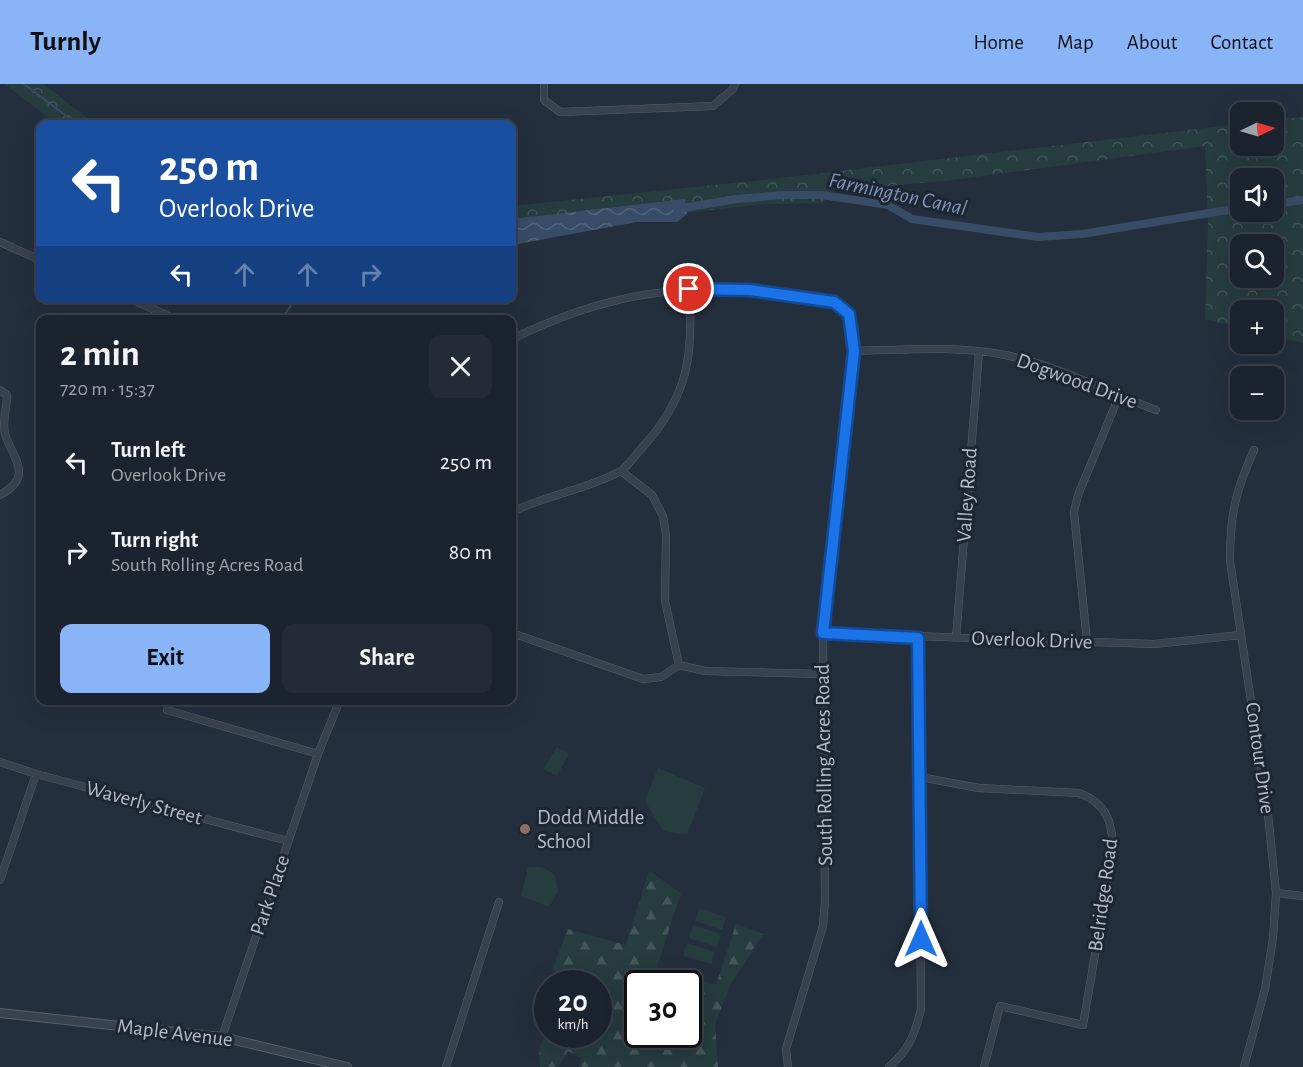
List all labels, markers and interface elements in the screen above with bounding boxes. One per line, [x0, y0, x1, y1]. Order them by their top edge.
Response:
text: Turnly [30, 28, 101, 56]
text: Home [973, 32, 1024, 53]
text: Map [1057, 32, 1094, 53]
text: About [1127, 32, 1177, 53]
text: Contact [1210, 32, 1273, 53]
north arrow [1230, 102, 1284, 156]
map controls [1230, 102, 1284, 420]
icon: left [60, 144, 138, 222]
text: 250 m [159, 146, 259, 188]
button: sound [1230, 168, 1284, 222]
water label: Farmington Canal [827, 169, 969, 219]
text: Overlook Drive [159, 195, 315, 222]
button: search [1230, 234, 1284, 288]
icon: left [165, 258, 198, 291]
icon: ahead [228, 258, 261, 291]
icon: ahead [291, 258, 324, 291]
icon: right [354, 258, 387, 291]
pin [663, 263, 714, 314]
icon: arrive [672, 272, 705, 305]
button: + [1230, 300, 1284, 354]
button: close [429, 335, 492, 398]
text: 2 min [60, 336, 140, 372]
street label: Dogwood Drive [1014, 349, 1140, 413]
button: − [1230, 366, 1284, 420]
text: 720 m · 15:37 [60, 379, 155, 399]
text: Turn left [111, 439, 185, 461]
icon: left [60, 446, 93, 479]
street label: Valley Road [953, 447, 981, 543]
text: 250 m [440, 451, 492, 473]
text: Overlook Drive [111, 465, 226, 485]
text: Turn right [111, 529, 198, 551]
icon: right [60, 536, 93, 569]
text: 80 m [449, 541, 492, 563]
text: South Rolling Acres Road [111, 555, 303, 575]
button: Exit [60, 624, 270, 693]
button: Share [282, 624, 492, 693]
street label: Overlook Drive [971, 627, 1093, 653]
street label: South Rolling Acres Road [812, 664, 836, 866]
street label: Contour Drive [1242, 701, 1278, 815]
street label: Waverly Street [84, 777, 205, 829]
place label: Dodd Middle School [537, 807, 644, 852]
marker: Dodd Middle School [518, 822, 532, 836]
street label: Belridge Road [1085, 837, 1121, 953]
street label: Park Place [247, 852, 293, 938]
position arrow [889, 907, 953, 971]
speed limit sign: 30 [624, 970, 702, 1048]
text: 20 [558, 987, 588, 1017]
street label: Maple Avenue [116, 1015, 234, 1051]
text: km/h [558, 1017, 588, 1032]

